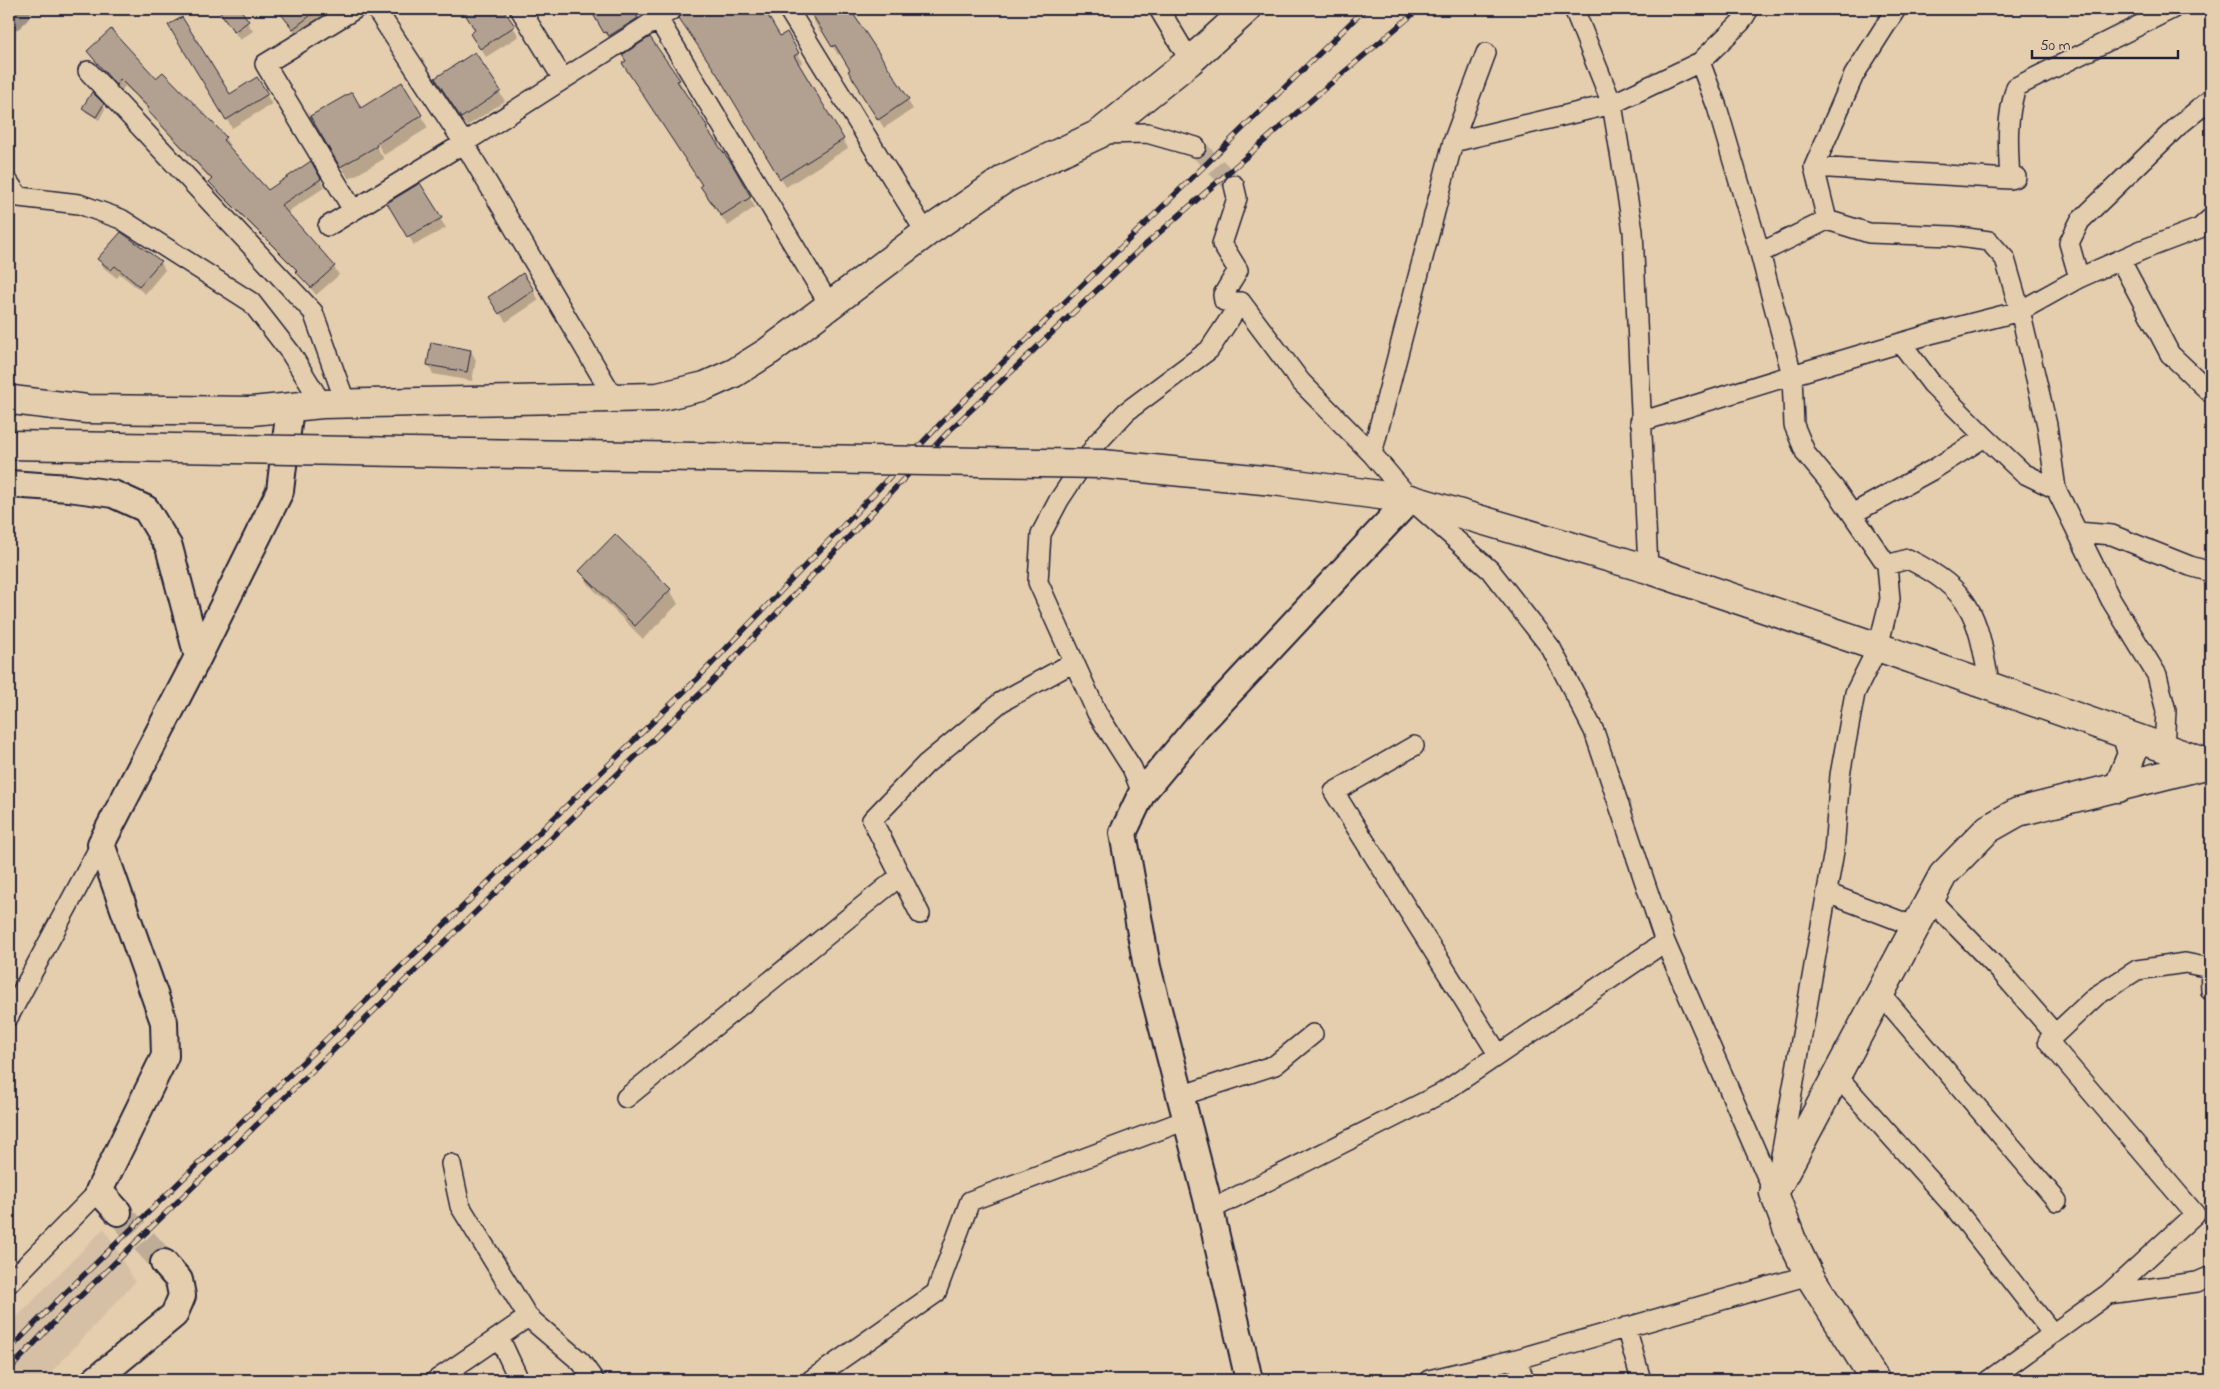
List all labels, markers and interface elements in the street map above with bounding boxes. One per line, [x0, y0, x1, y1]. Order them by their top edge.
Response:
scale bar [2032, 28, 2179, 60]
text: 50 m [2040, 35, 2071, 57]

